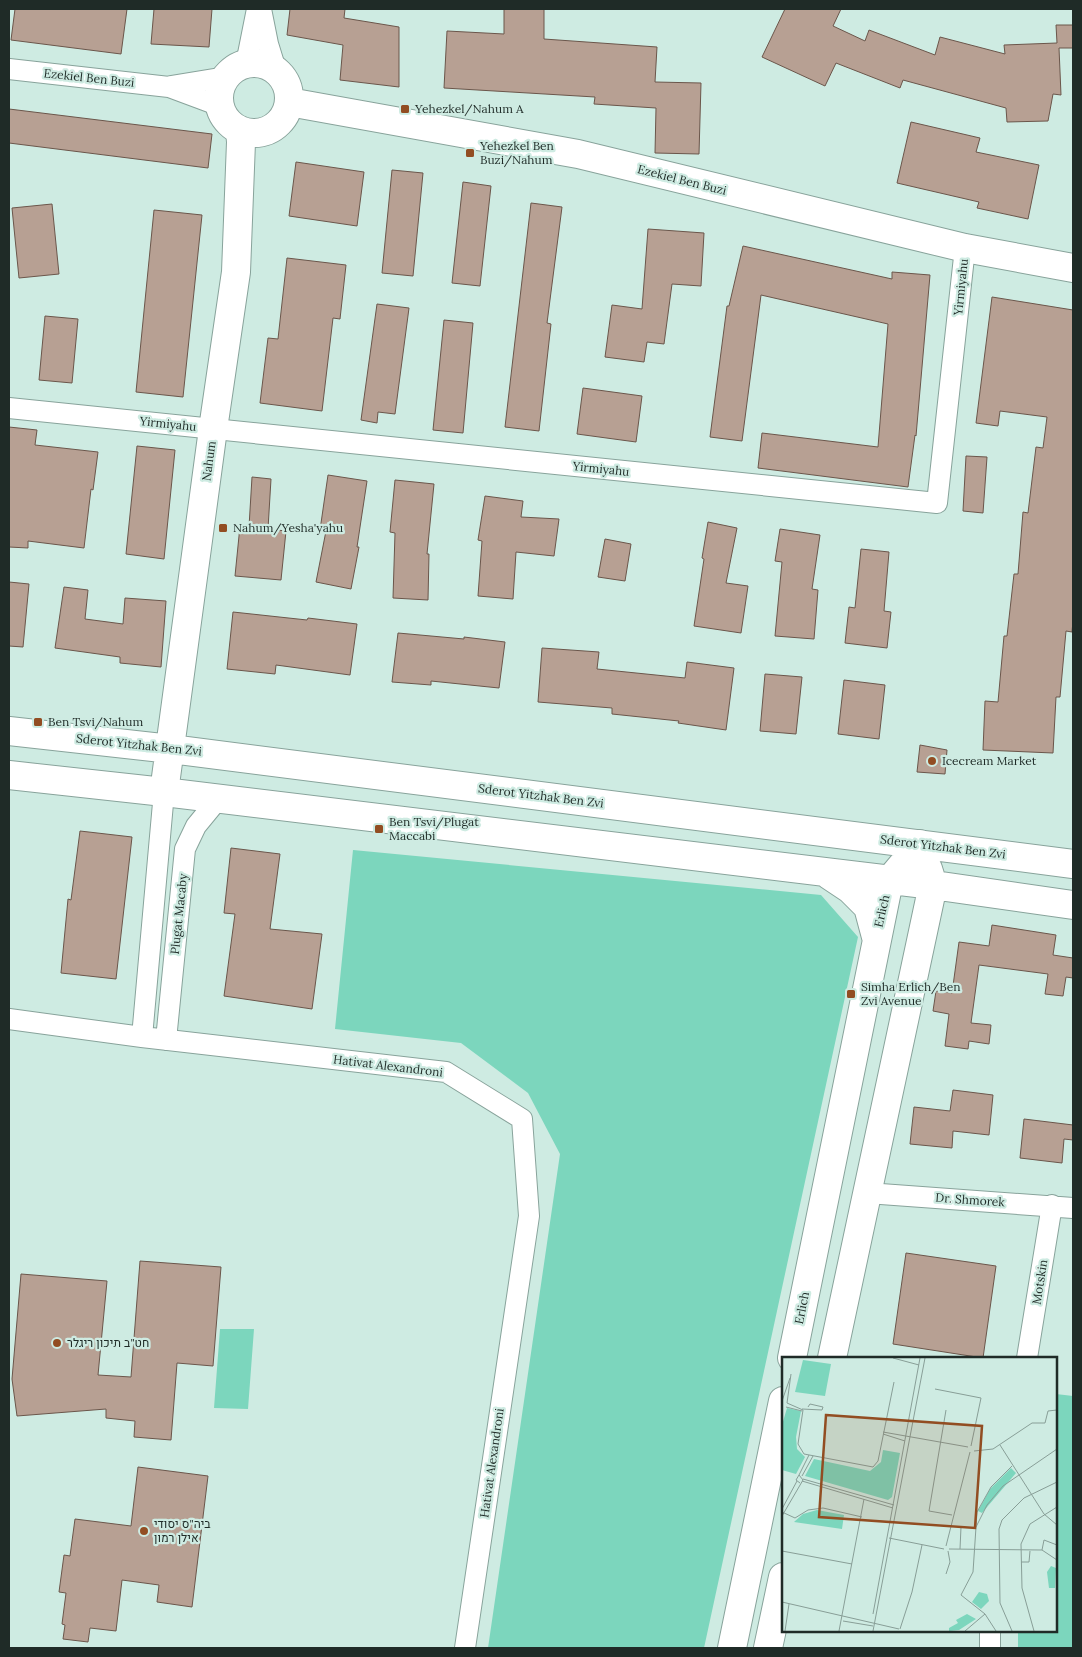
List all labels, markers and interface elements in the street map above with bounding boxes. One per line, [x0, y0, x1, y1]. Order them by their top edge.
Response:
street label: Ezekiel Ben Buzi [43, 65, 135, 90]
place label: Yehezkel/Nahum A [414, 101, 524, 117]
marker: Yehezkel/Nahum A [399, 103, 411, 115]
place label: Yehezkel Ben Buzi/Nahum [479, 138, 554, 168]
marker: Yehezkel Ben Buzi/Nahum [464, 147, 476, 159]
street label: Ezekiel Ben Buzi [636, 161, 728, 198]
street label: Yirmiyahu [950, 258, 971, 317]
street label: Yirmiyahu [138, 413, 197, 434]
street label: Nahum [198, 440, 219, 482]
street label: Yirmiyahu [571, 458, 630, 479]
place label: Nahum/Yesha'yahu [233, 520, 343, 536]
marker: Nahum/Yesha'yahu [217, 522, 229, 534]
place label: Ben Tsvi/Nahum [48, 714, 143, 730]
marker: Ben Tsvi/Nahum [32, 716, 44, 728]
street label: Sderot Yitzhak Ben Zvi [75, 730, 203, 759]
place label: Icecream Market [942, 753, 1037, 768]
marker: Icecream Market [926, 755, 938, 767]
street label: Sderot Yitzhak Ben Zvi [477, 780, 605, 811]
place label: Ben Tsvi/Plugat Maccabi [389, 814, 479, 843]
marker: Ben Tsvi/Plugat Maccabi [373, 823, 385, 835]
street label: Sderot Yitzhak Ben Zvi [879, 831, 1007, 862]
street label: Plugat Macaby [167, 872, 190, 955]
street label: Erlich [871, 893, 893, 929]
place label: Simha Erlich/Ben Zvi Avenue [861, 979, 961, 1008]
marker: Simha Erlich/Ben Zvi Avenue [845, 988, 857, 1000]
street label: Hativat Alexandroni [332, 1051, 444, 1080]
street label: Dr. Shmorek [935, 1190, 1006, 1209]
street label: Motskin [1029, 1258, 1050, 1305]
street label: Erlich [791, 1290, 812, 1325]
place label: חט"ב תיכון ריגלר [67, 1335, 149, 1350]
marker: חט"ב תיכון ריגלר [51, 1337, 63, 1349]
inset map [782, 1357, 1057, 1632]
street label: Hativat Alexandroni [476, 1407, 507, 1519]
place label: ביה"ס יסודי אילן רמון [154, 1516, 211, 1545]
marker: ביה"ס יסודי אילן רמון [138, 1525, 150, 1537]

